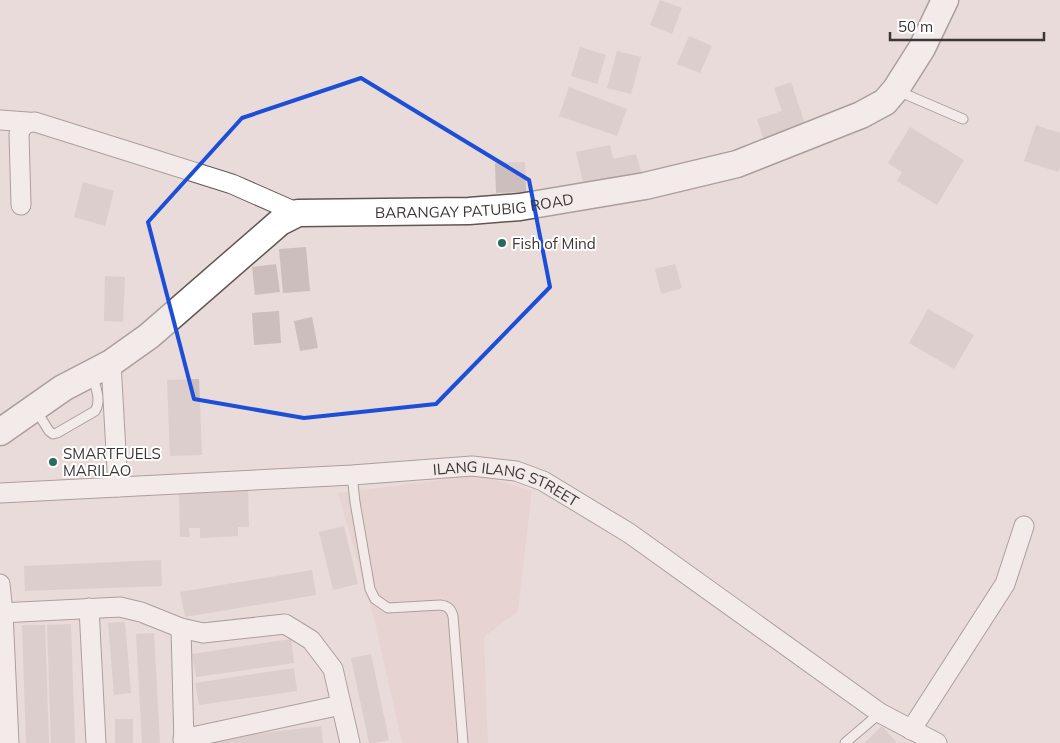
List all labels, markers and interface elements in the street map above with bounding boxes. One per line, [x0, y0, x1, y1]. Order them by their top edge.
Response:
scale bar [890, 10, 1044, 42]
text: 50 m [898, 17, 933, 36]
street label: BARANGAY PATUBIG ROAD [375, 189, 575, 222]
place label: Fish of Mind [512, 234, 596, 253]
marker: Fish of Mind [496, 237, 508, 249]
place label: SMARTFUELS MARILAO [63, 444, 161, 480]
marker: SMARTFUELS MARILAO [47, 456, 59, 468]
street label: ILANG ILANG STREET [432, 456, 583, 510]

